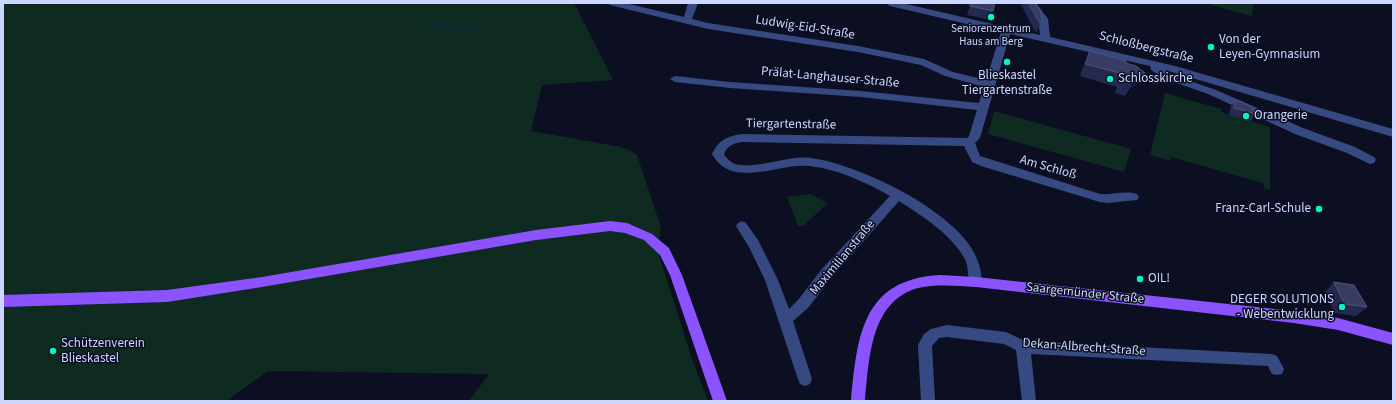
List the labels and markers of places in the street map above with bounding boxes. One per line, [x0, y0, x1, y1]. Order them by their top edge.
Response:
marker: Seniorenzentrum Haus am Berg [986, 12, 996, 22]
place label: Seniorenzentrum Haus am Berg [951, 23, 1031, 49]
place label: Von der Leyen-Gymnasium [1219, 32, 1320, 63]
marker: Von der Leyen-Gymnasium [1206, 42, 1216, 52]
marker: Blieskastel Tiergartenstraße [1002, 57, 1012, 67]
place label: Blieskastel Tiergartenstraße [962, 68, 1052, 99]
place label: Schlosskirche [1118, 71, 1193, 87]
marker: Schlosskirche [1105, 74, 1115, 84]
place label: Orangerie [1254, 108, 1307, 124]
marker: Orangerie [1241, 111, 1251, 121]
place label: Franz-Carl-Schule [1215, 201, 1311, 217]
marker: Franz-Carl-Schule [1314, 204, 1324, 214]
place label: OIL! [1148, 271, 1170, 287]
marker: OIL! [1135, 274, 1145, 284]
place label: DEGER SOLUTIONS - Webentwicklung [1230, 292, 1334, 323]
marker: DEGER SOLUTIONS - Webentwicklung [1337, 302, 1347, 312]
place label: Schützenverein Blieskastel [61, 336, 145, 367]
marker: Schützenverein Blieskastel [48, 346, 58, 356]

